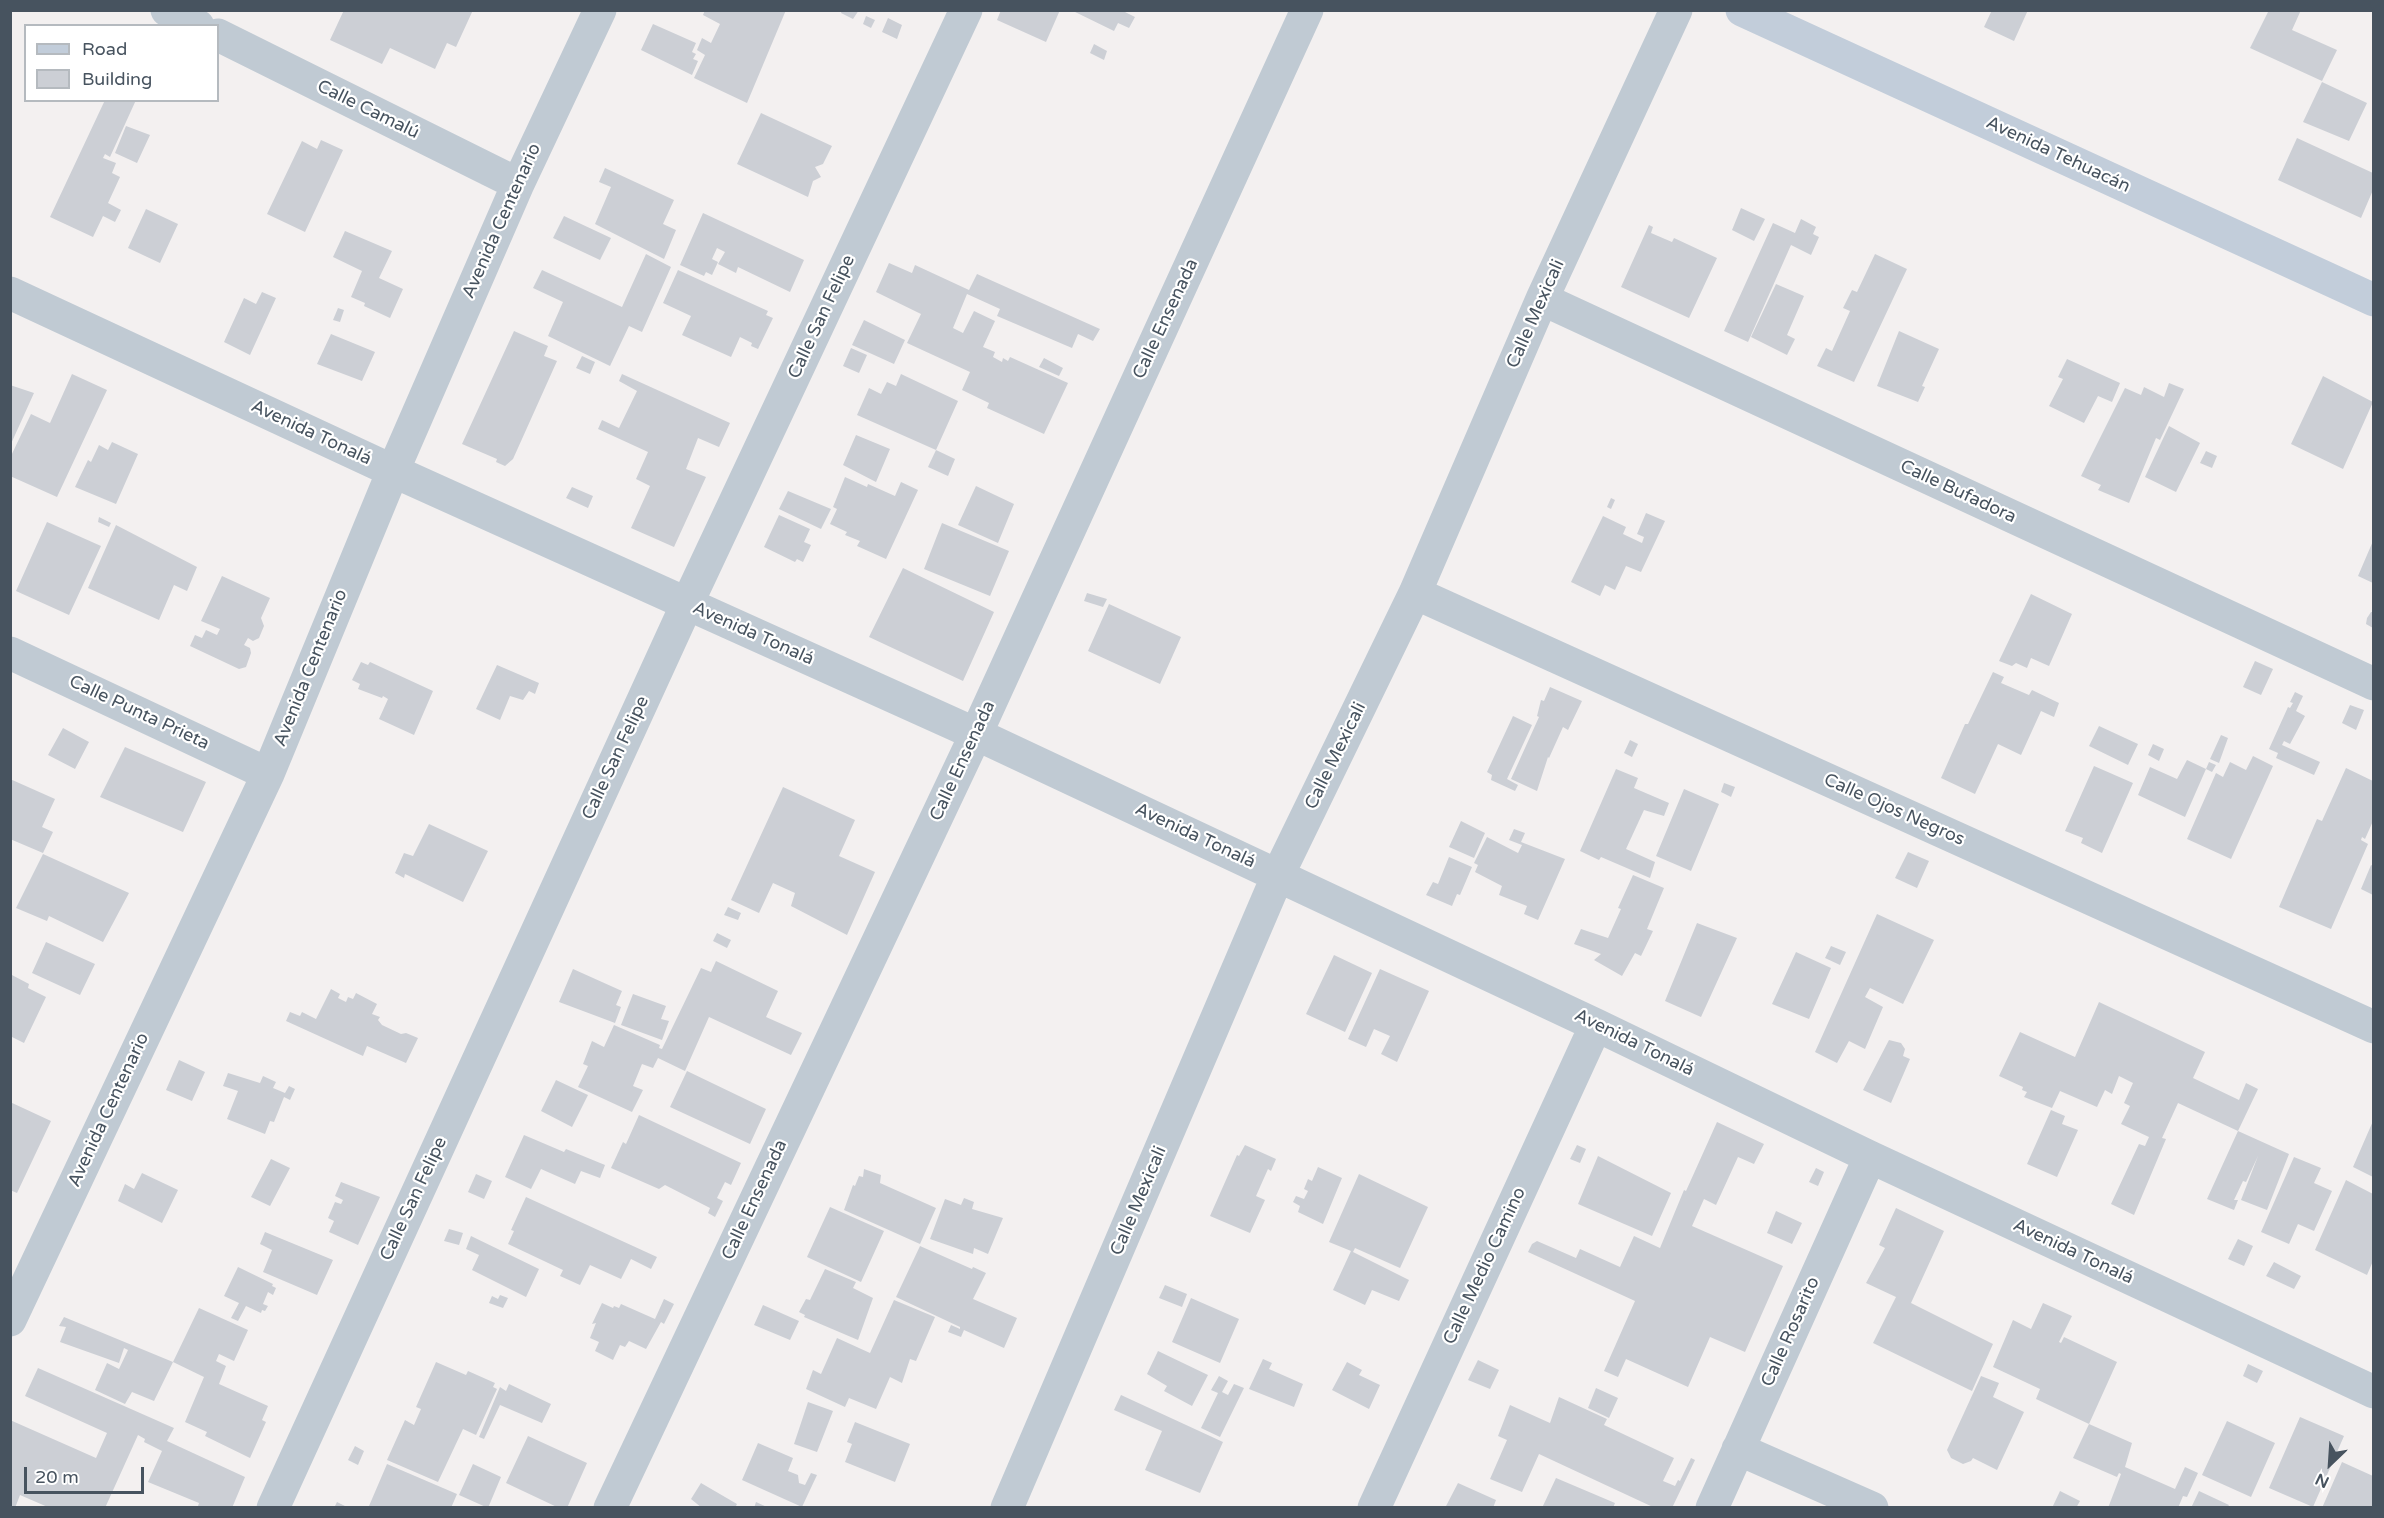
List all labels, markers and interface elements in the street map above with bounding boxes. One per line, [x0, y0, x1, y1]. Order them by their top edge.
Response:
legend [24, 24, 219, 102]
text: Road [82, 38, 127, 60]
text: Building [82, 68, 152, 90]
street label: Calle Camalú [313, 76, 423, 144]
street label: Avenida Tehuacán [1982, 112, 2134, 198]
street label: Avenida Centenario [458, 140, 546, 302]
street label: Calle San Felipe [784, 252, 860, 382]
street label: Calle Ensenada [1129, 255, 1203, 383]
street label: Calle Mexicali [1502, 256, 1570, 372]
street label: Avenida Tonalá [247, 396, 375, 470]
street label: Calle Bufadora [1896, 456, 2020, 528]
street label: Avenida Centenario [270, 586, 352, 750]
street label: Avenida Tonalá [689, 598, 817, 670]
street label: Calle Punta Prieta [65, 671, 213, 755]
street label: Calle San Felipe [578, 693, 654, 823]
street label: Calle Ensenada [926, 697, 1000, 825]
street label: Calle Mexicali [1301, 699, 1371, 813]
street label: Calle Ojos Negros [1820, 769, 1968, 851]
street label: Avenida Tonalá [1131, 799, 1259, 873]
street label: Avenida Tonalá [1571, 1005, 1697, 1081]
street label: Avenida Centenario [64, 1030, 154, 1190]
street label: Calle San Felipe [376, 1134, 452, 1264]
street label: Calle Ensenada [718, 1136, 792, 1264]
street label: Calle Mexicali [1106, 1143, 1172, 1259]
street label: Calle Medio Camino [1439, 1184, 1531, 1348]
street label: Avenida Tonalá [2009, 1215, 2137, 1289]
street label: Calle Rosarito [1757, 1274, 1825, 1390]
north arrow [2300, 1434, 2360, 1494]
scale bar [27, 1455, 147, 1493]
text: 20 m [35, 1466, 79, 1488]
text: N [2312, 1469, 2332, 1492]

